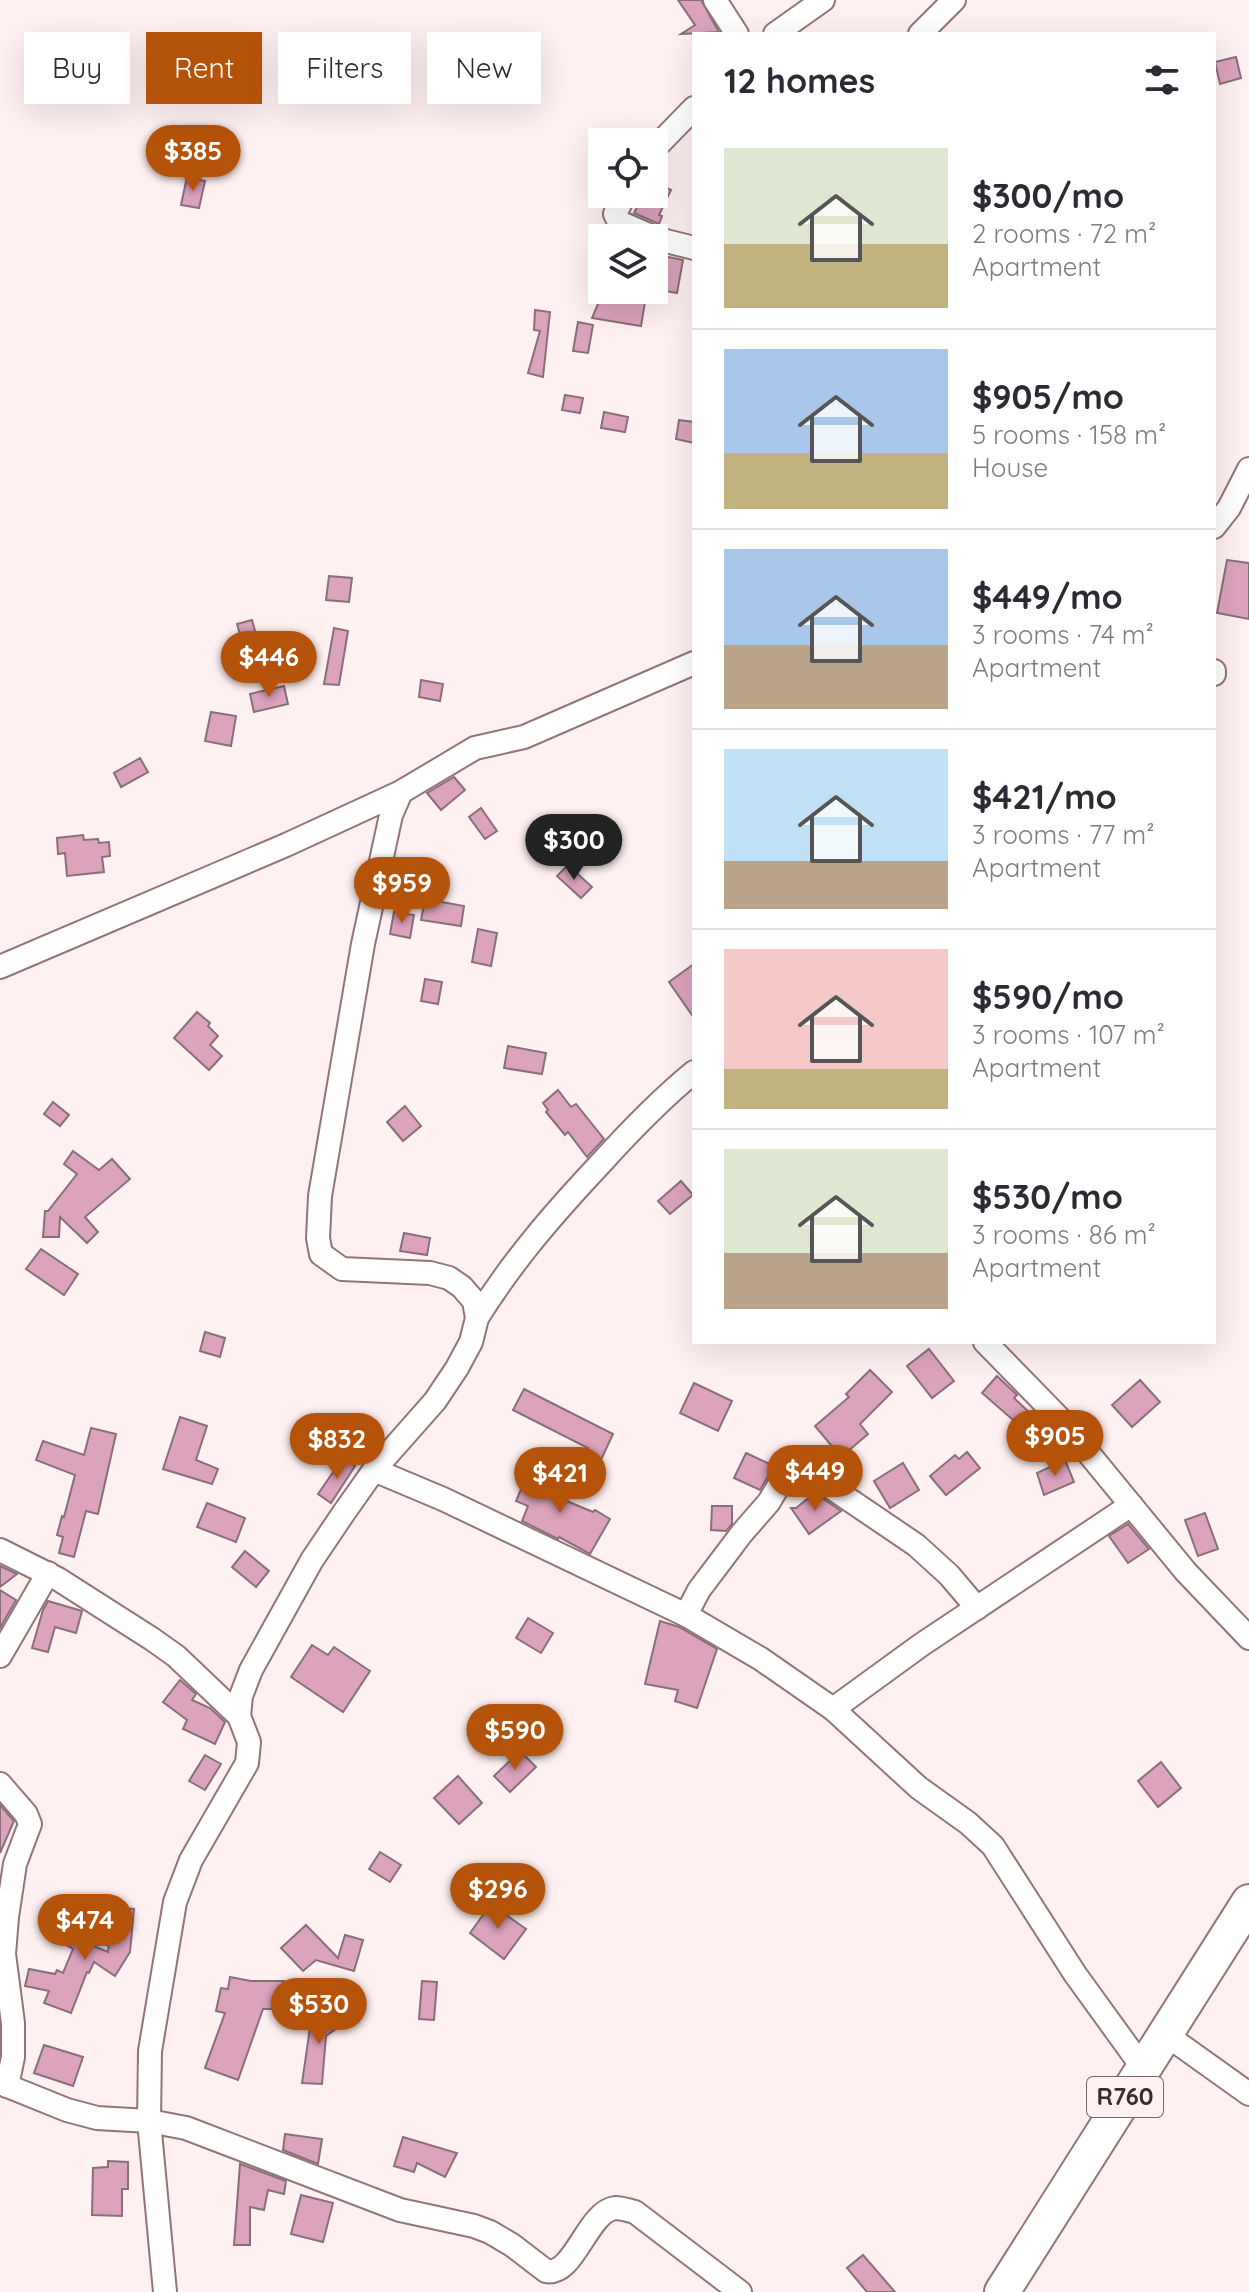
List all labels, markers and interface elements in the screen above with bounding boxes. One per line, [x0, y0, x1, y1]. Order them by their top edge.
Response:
chip: Buy [24, 32, 130, 104]
chip: Rent [146, 32, 262, 104]
chip: Filters [278, 32, 411, 104]
chip: New [427, 32, 541, 104]
icon: filters [1140, 58, 1184, 102]
text: 12 homes [724, 59, 875, 102]
pin: $385 [146, 125, 240, 193]
map controls [588, 128, 668, 304]
button: locate [588, 128, 668, 208]
text: $385 [164, 134, 222, 167]
text: $300/mo [972, 174, 1124, 217]
icon: home [788, 180, 884, 276]
text: 2 rooms · 72 m² [972, 217, 1156, 250]
button: layers [588, 224, 668, 304]
text: Apartment [972, 250, 1101, 283]
text: $905/mo [972, 375, 1124, 418]
icon: home [788, 381, 884, 477]
text: 5 rooms · 158 m² [972, 418, 1166, 451]
text: House [972, 451, 1048, 484]
text: $449/mo [972, 575, 1123, 618]
icon: home [788, 581, 884, 677]
text: 3 rooms · 74 m² [972, 618, 1154, 651]
pin: $446 [222, 631, 316, 699]
text: $446 [239, 640, 299, 673]
text: Apartment [972, 651, 1101, 684]
text: $421/mo [972, 775, 1117, 818]
icon: home [788, 781, 884, 877]
pin: $300 [527, 814, 621, 882]
text: 3 rooms · 77 m² [972, 818, 1154, 851]
text: $300 [543, 823, 605, 856]
text: Apartment [972, 851, 1101, 884]
pin: $959 [355, 857, 449, 925]
text: $959 [372, 866, 432, 899]
text: $590/mo [972, 975, 1124, 1018]
icon: home [788, 981, 884, 1077]
text: 3 rooms · 107 m² [972, 1018, 1165, 1051]
text: Apartment [972, 1051, 1101, 1084]
text: $530/mo [972, 1175, 1123, 1218]
icon: home [788, 1181, 884, 1277]
text: 3 rooms · 86 m² [972, 1218, 1156, 1251]
text: Apartment [972, 1251, 1101, 1284]
pin: $905 [1008, 1410, 1102, 1478]
pin: $832 [290, 1413, 384, 1481]
text: $905 [1024, 1419, 1086, 1452]
text: $832 [308, 1422, 366, 1455]
pin: $449 [768, 1445, 862, 1513]
pin: $421 [513, 1447, 607, 1515]
text: $449 [785, 1454, 845, 1487]
text: $421 [532, 1456, 588, 1489]
pin: $590 [468, 1704, 562, 1772]
text: $590 [484, 1713, 546, 1746]
pin: $296 [451, 1863, 545, 1931]
text: $296 [468, 1872, 528, 1905]
pin: $474 [38, 1894, 132, 1962]
text: $474 [56, 1903, 114, 1936]
pin: $530 [272, 1978, 366, 2046]
text: $530 [289, 1987, 349, 2020]
road number: R760 [1087, 2077, 1163, 2117]

